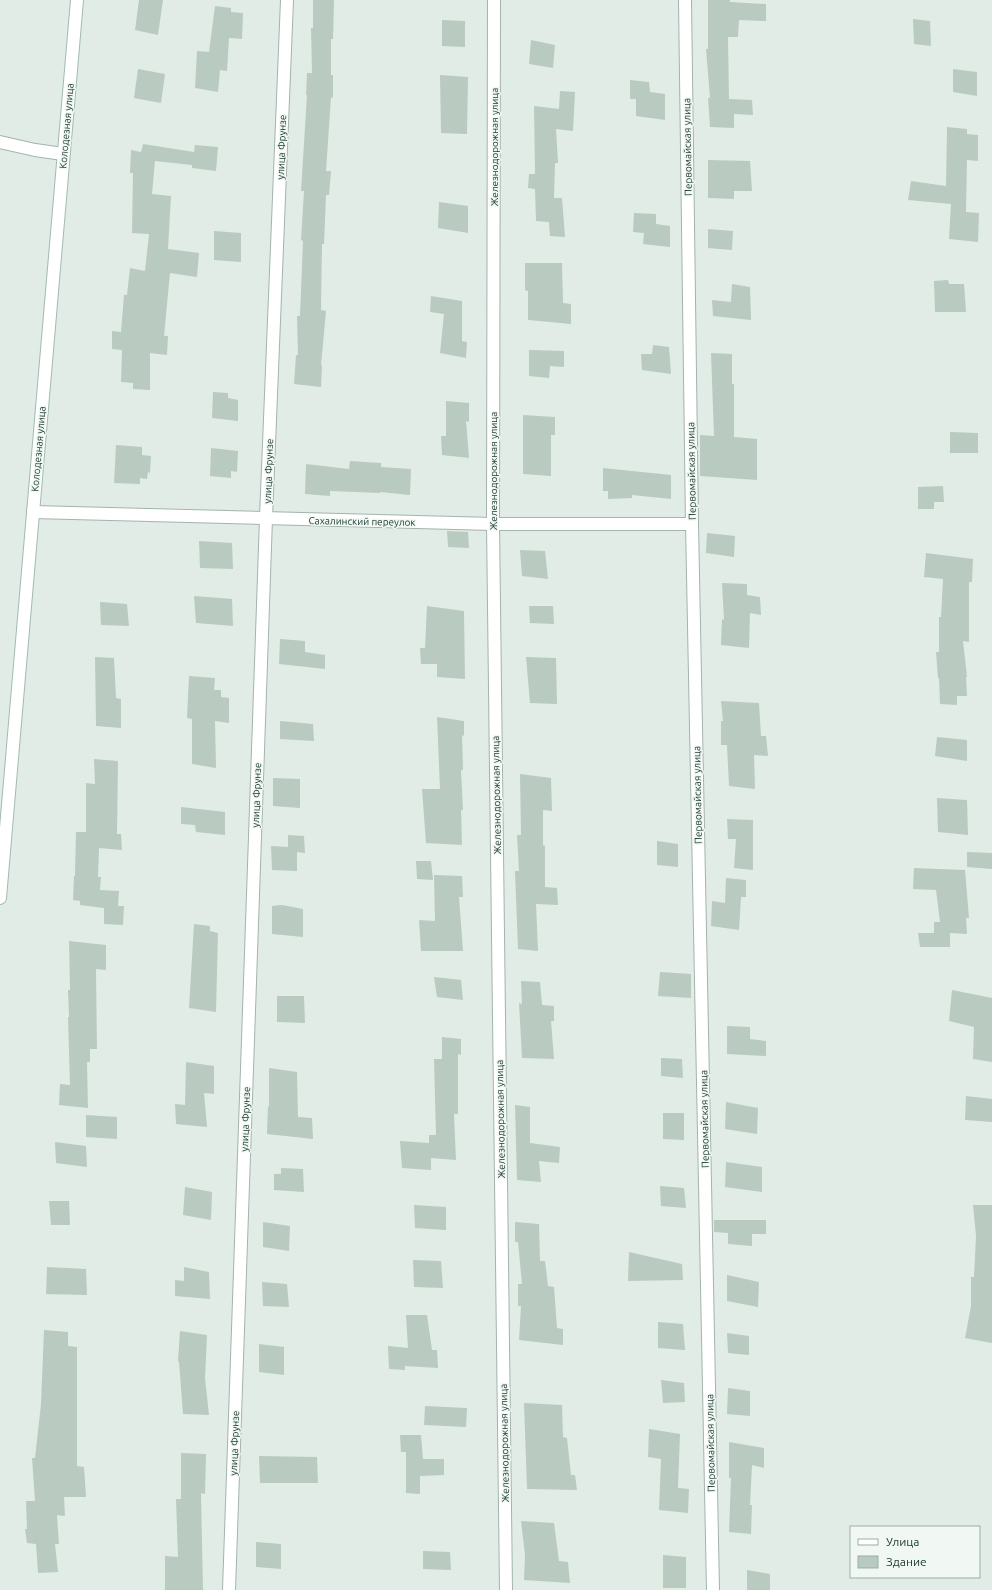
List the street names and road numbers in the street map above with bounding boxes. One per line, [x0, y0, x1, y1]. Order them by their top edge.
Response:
street label: Колодезная улица [57, 83, 76, 169]
street label: Железнодорожная улица [489, 88, 500, 206]
street label: Первомайская улица [681, 98, 694, 196]
street label: улица Фрунзе [275, 114, 288, 180]
street label: Колодезная улица [29, 406, 48, 492]
street label: Железнодорожная улица [488, 412, 499, 530]
street label: Первомайская улица [685, 422, 698, 520]
street label: улица Фрунзе [262, 438, 275, 504]
street label: Сахалинский переулок [308, 515, 416, 528]
street label: Железнодорожная улица [490, 736, 503, 854]
street label: Первомайская улица [691, 746, 704, 844]
street label: улица Фрунзе [250, 762, 263, 828]
street label: Железнодорожная улица [494, 1060, 507, 1178]
street label: Первомайская улица [698, 1070, 711, 1168]
street label: улица Фрунзе [239, 1086, 252, 1152]
street label: Железнодорожная улица [498, 1384, 511, 1502]
street label: Первомайская улица [704, 1394, 717, 1492]
street label: улица Фрунзе [228, 1410, 241, 1476]

